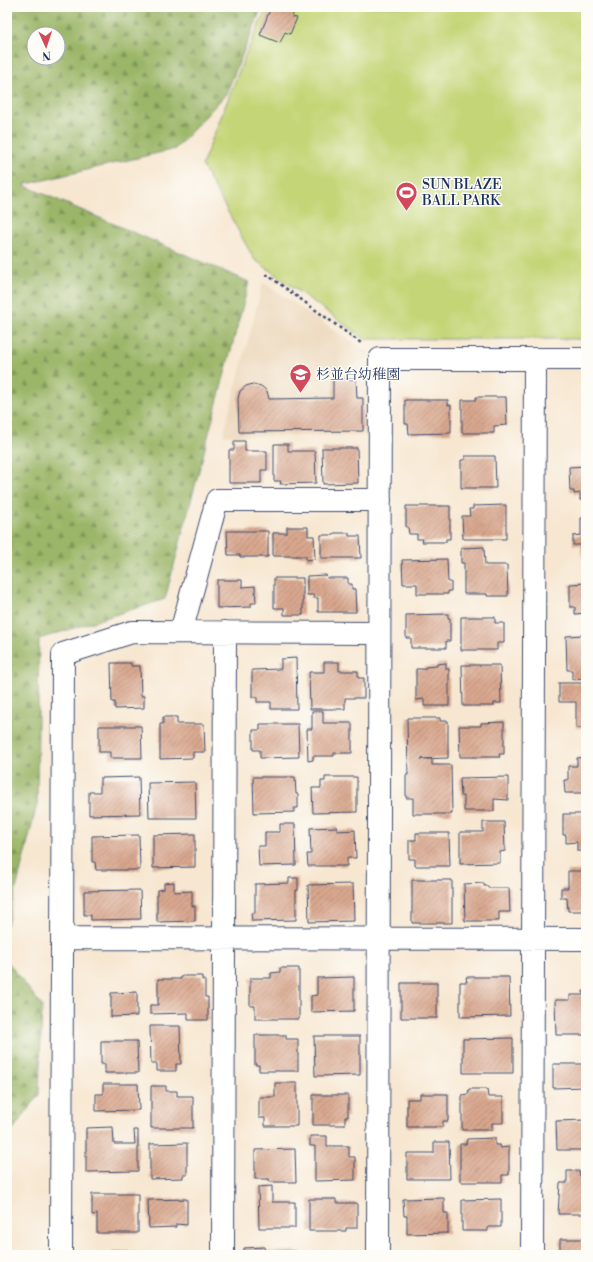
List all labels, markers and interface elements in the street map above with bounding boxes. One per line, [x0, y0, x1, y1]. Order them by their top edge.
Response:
north arrow [26, 26, 66, 66]
text: N [41, 48, 51, 62]
place label: SUN BLAZE BALL PARK [421, 176, 502, 210]
sports icon: SUN BLAZE BALL PARK [394, 179, 420, 212]
school or university icon: 杉並台幼稚園 [288, 361, 314, 394]
place label: 杉並台幼稚園 [316, 366, 400, 384]

